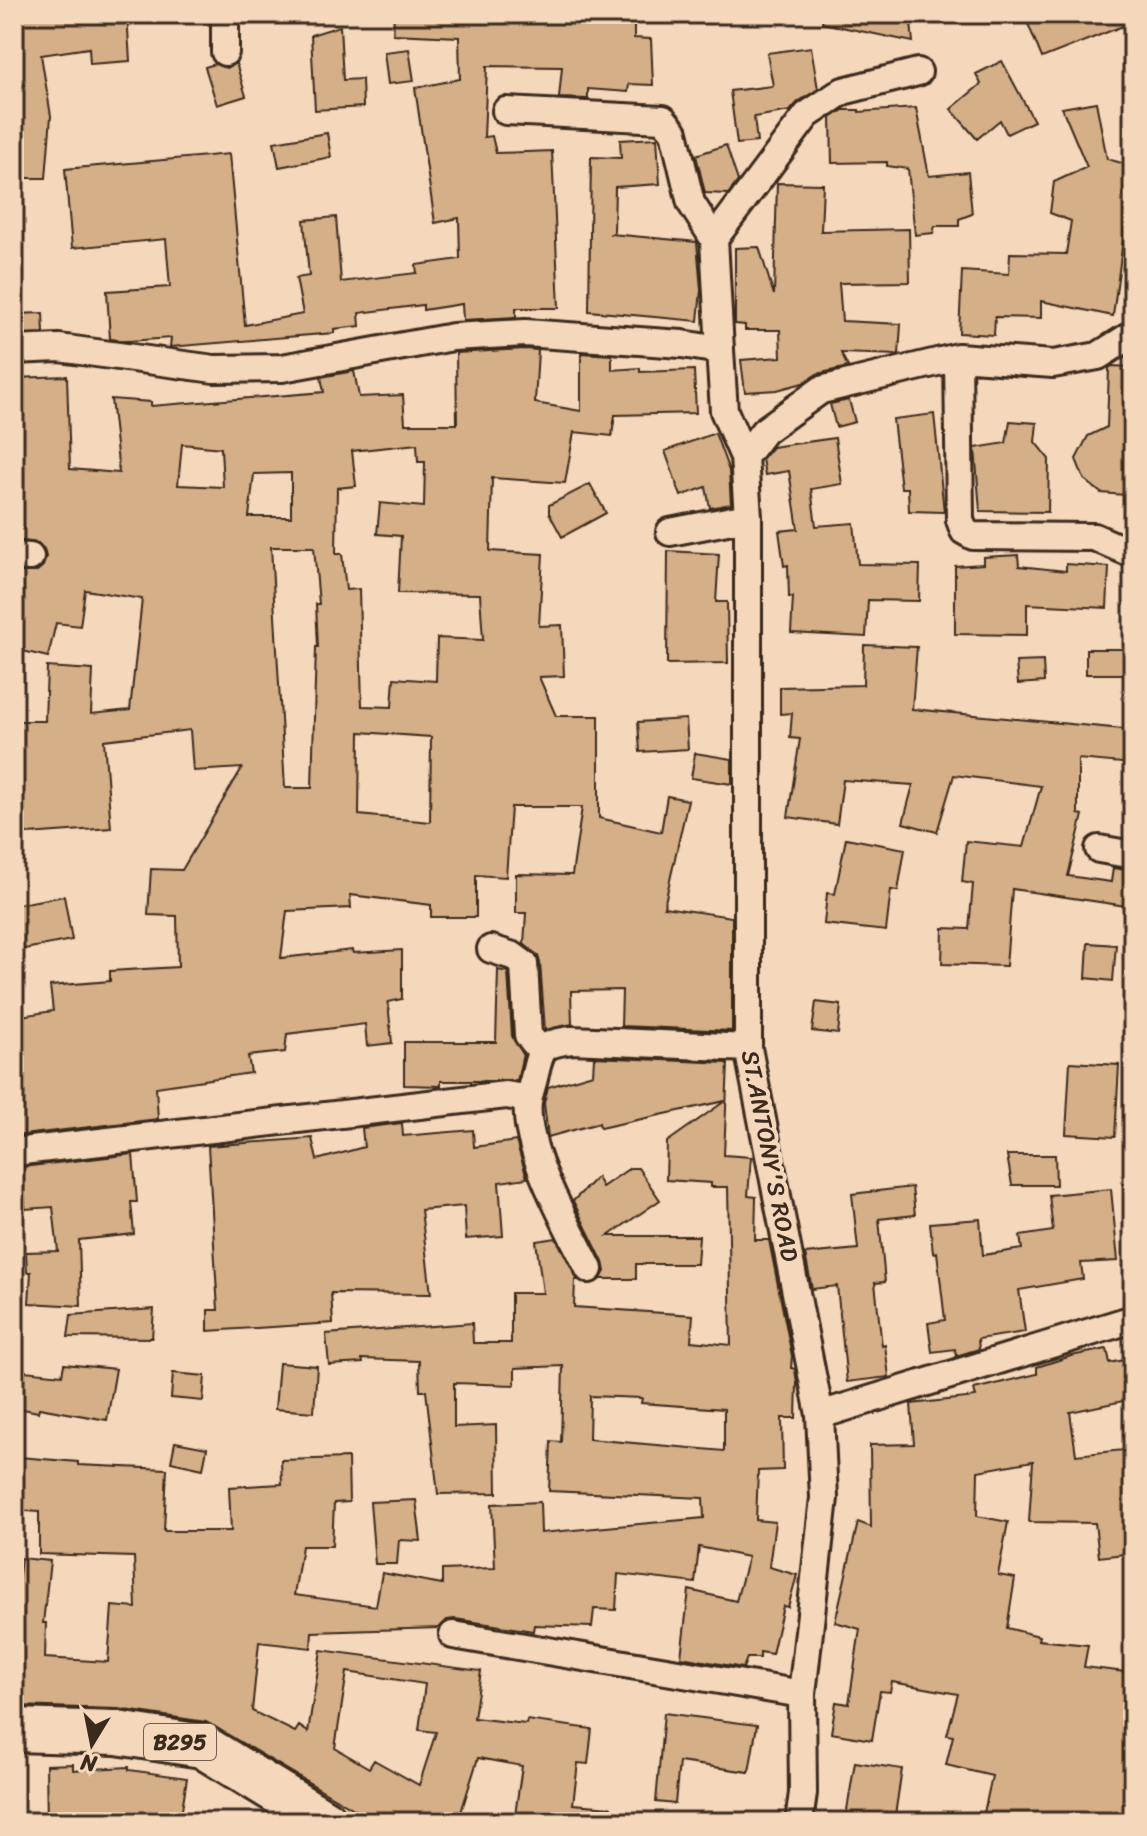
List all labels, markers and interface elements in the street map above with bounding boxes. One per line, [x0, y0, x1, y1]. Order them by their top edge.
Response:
street label: ST.ANTONY'S ROAD [729, 1047, 811, 1265]
north arrow [52, 1704, 132, 1784]
road number: B295 [144, 1724, 216, 1760]
text: N [77, 1743, 100, 1784]

